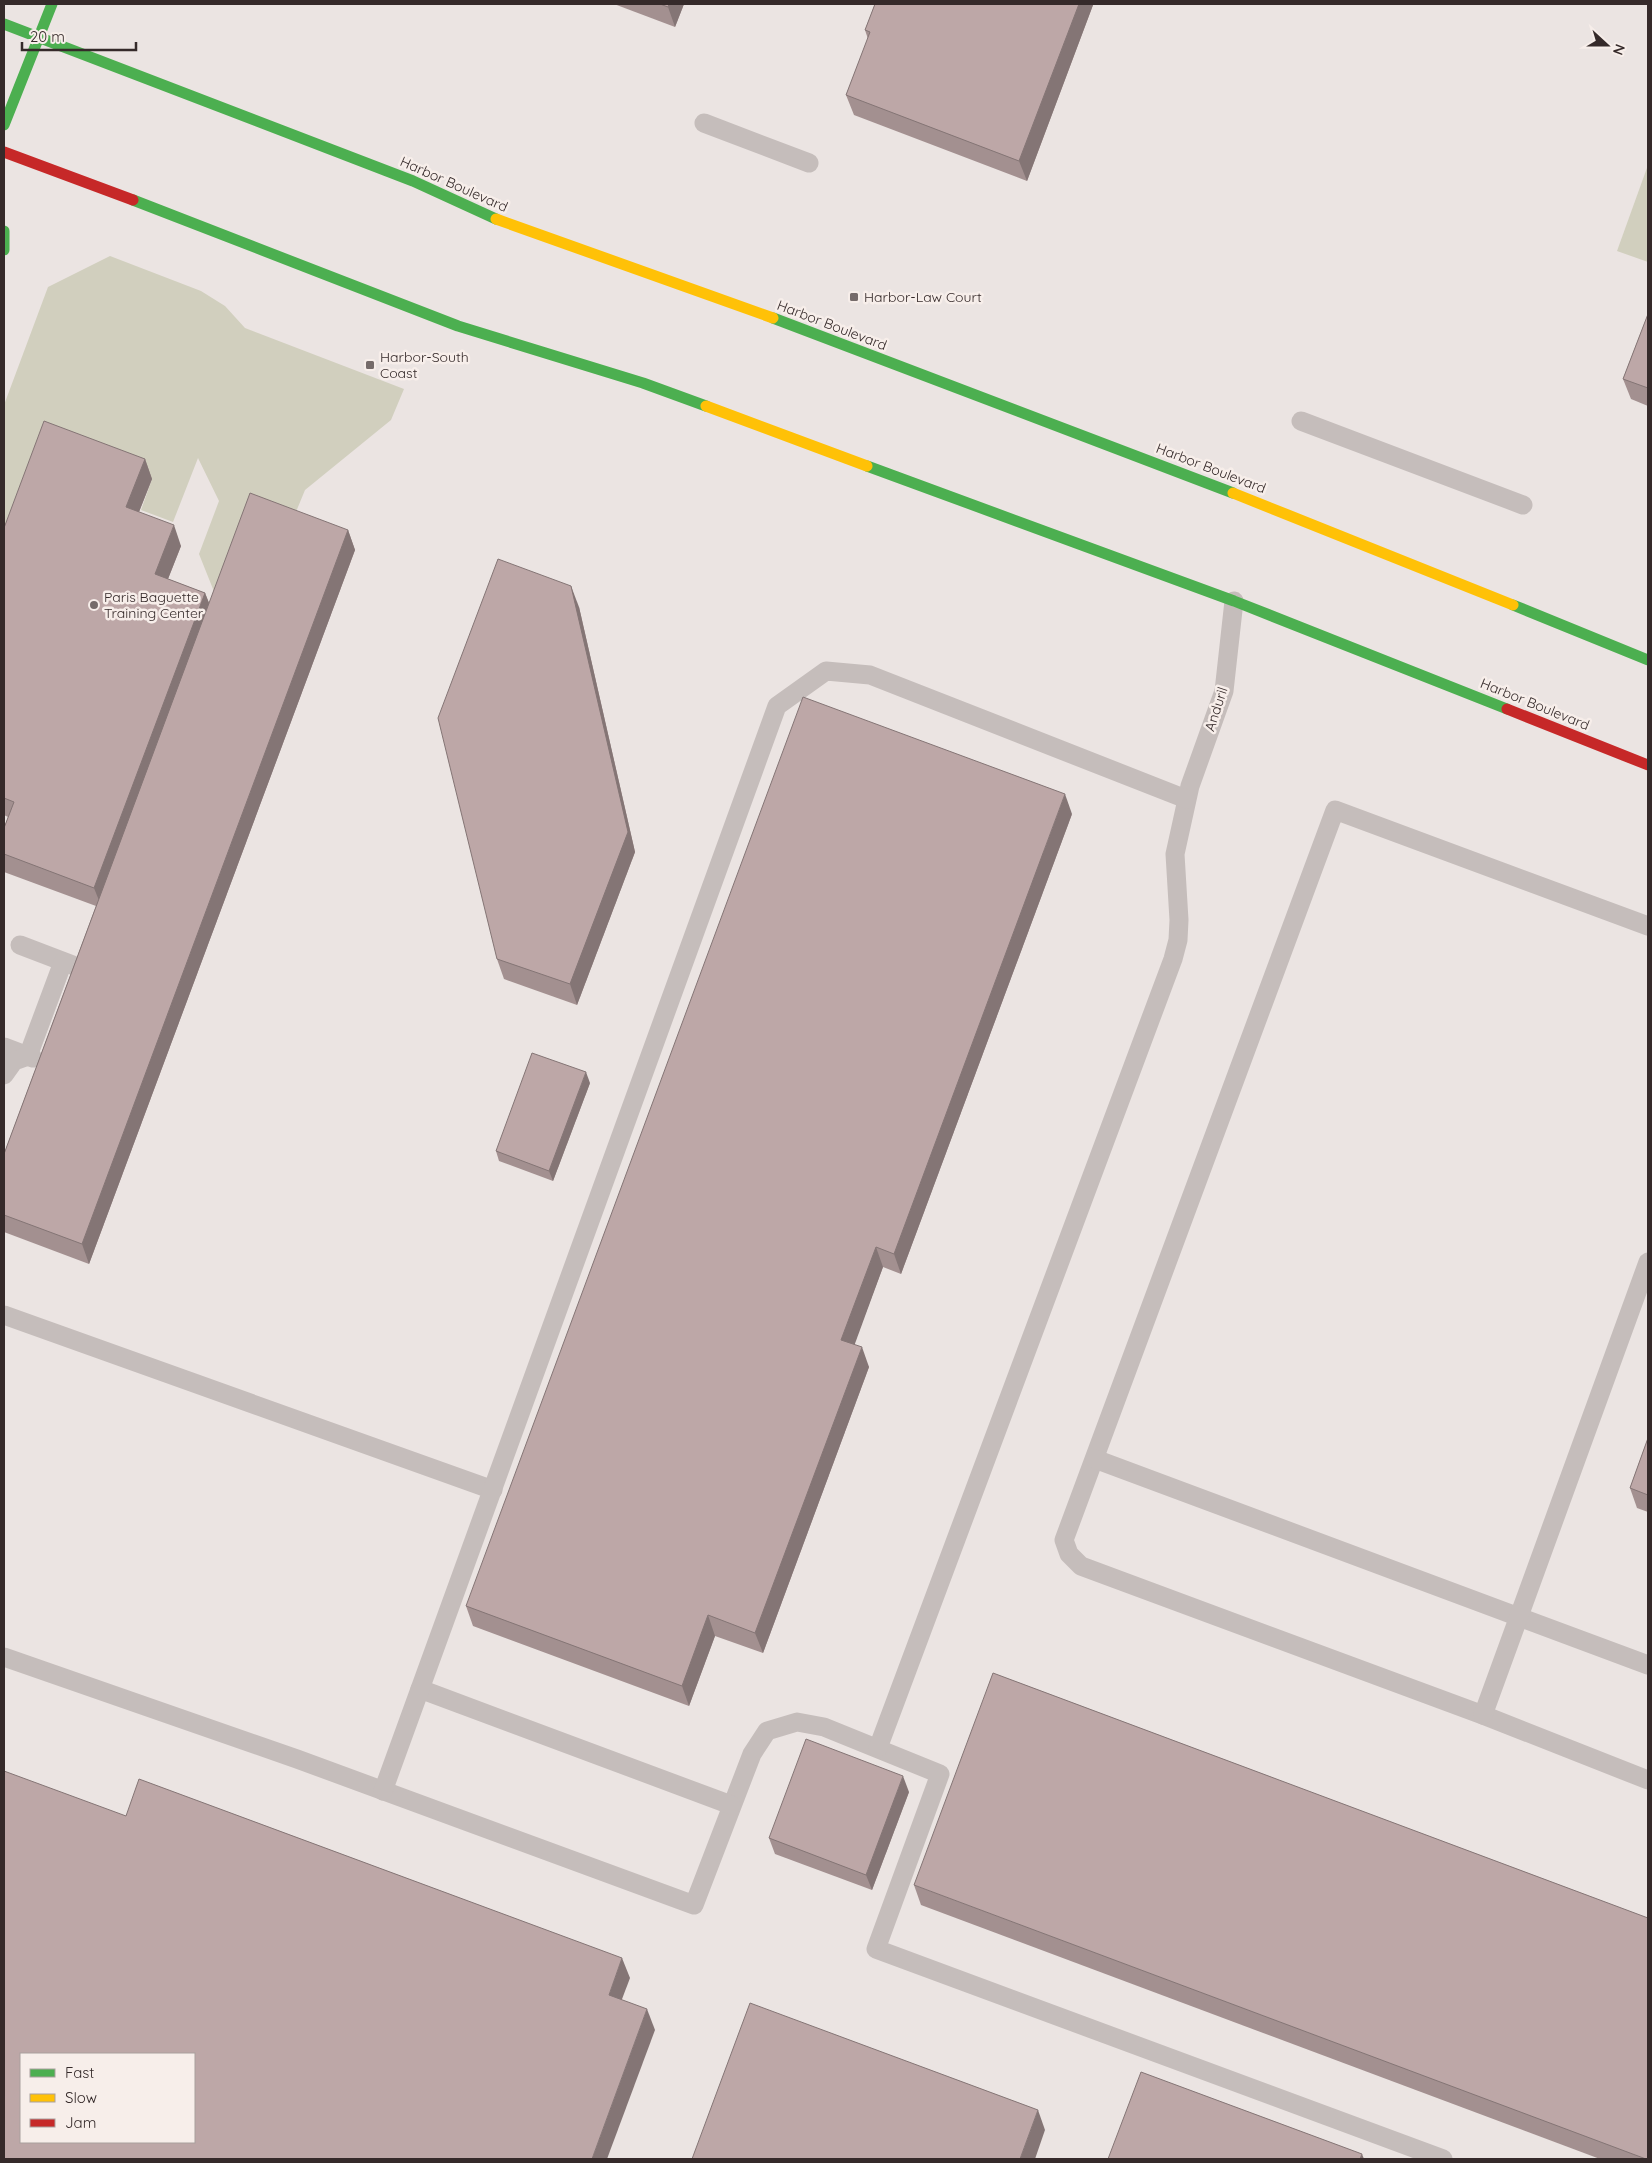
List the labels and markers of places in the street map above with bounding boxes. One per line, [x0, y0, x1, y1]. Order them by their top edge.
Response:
place label: Harbor-Law Court [864, 288, 982, 306]
marker: Harbor-Law Court [848, 291, 860, 303]
place label: Harbor-South Coast [380, 348, 469, 382]
marker: Harbor-South Coast [364, 359, 376, 371]
place label: Paris Baguette Training Center [104, 588, 204, 622]
marker: Paris Baguette Training Center [88, 599, 100, 611]

